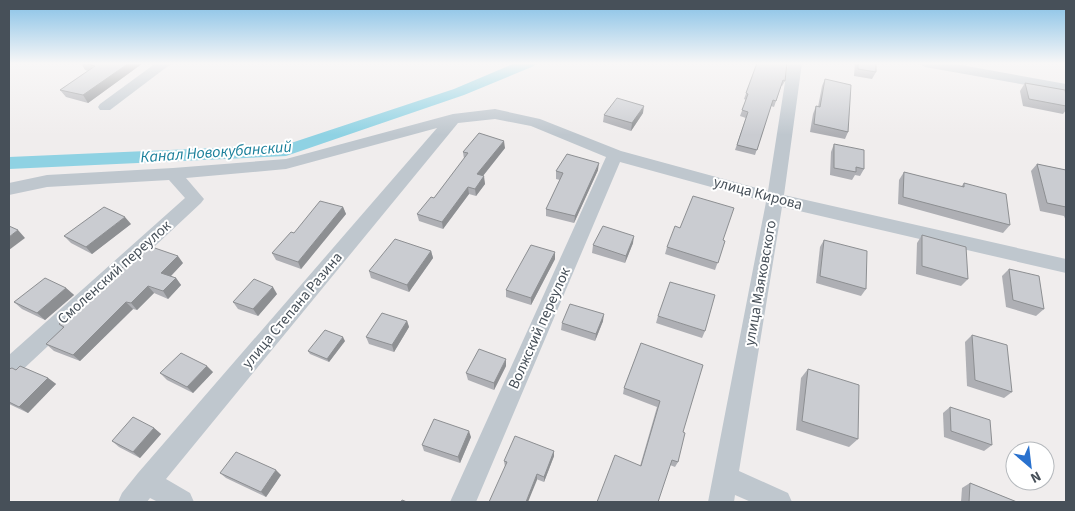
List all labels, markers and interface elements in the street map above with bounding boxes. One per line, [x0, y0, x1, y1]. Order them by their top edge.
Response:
water label: Канал Новокубанский [140, 136, 292, 168]
street label: улица Кирова [711, 172, 805, 215]
street label: Смоленский переулок [53, 215, 176, 329]
street label: улица Маяковского [739, 219, 782, 348]
street label: улица Степана Разина [237, 248, 347, 373]
street label: Волжский переулок [503, 263, 576, 392]
north arrow [1005, 441, 1055, 491]
text: N [1027, 466, 1044, 488]

